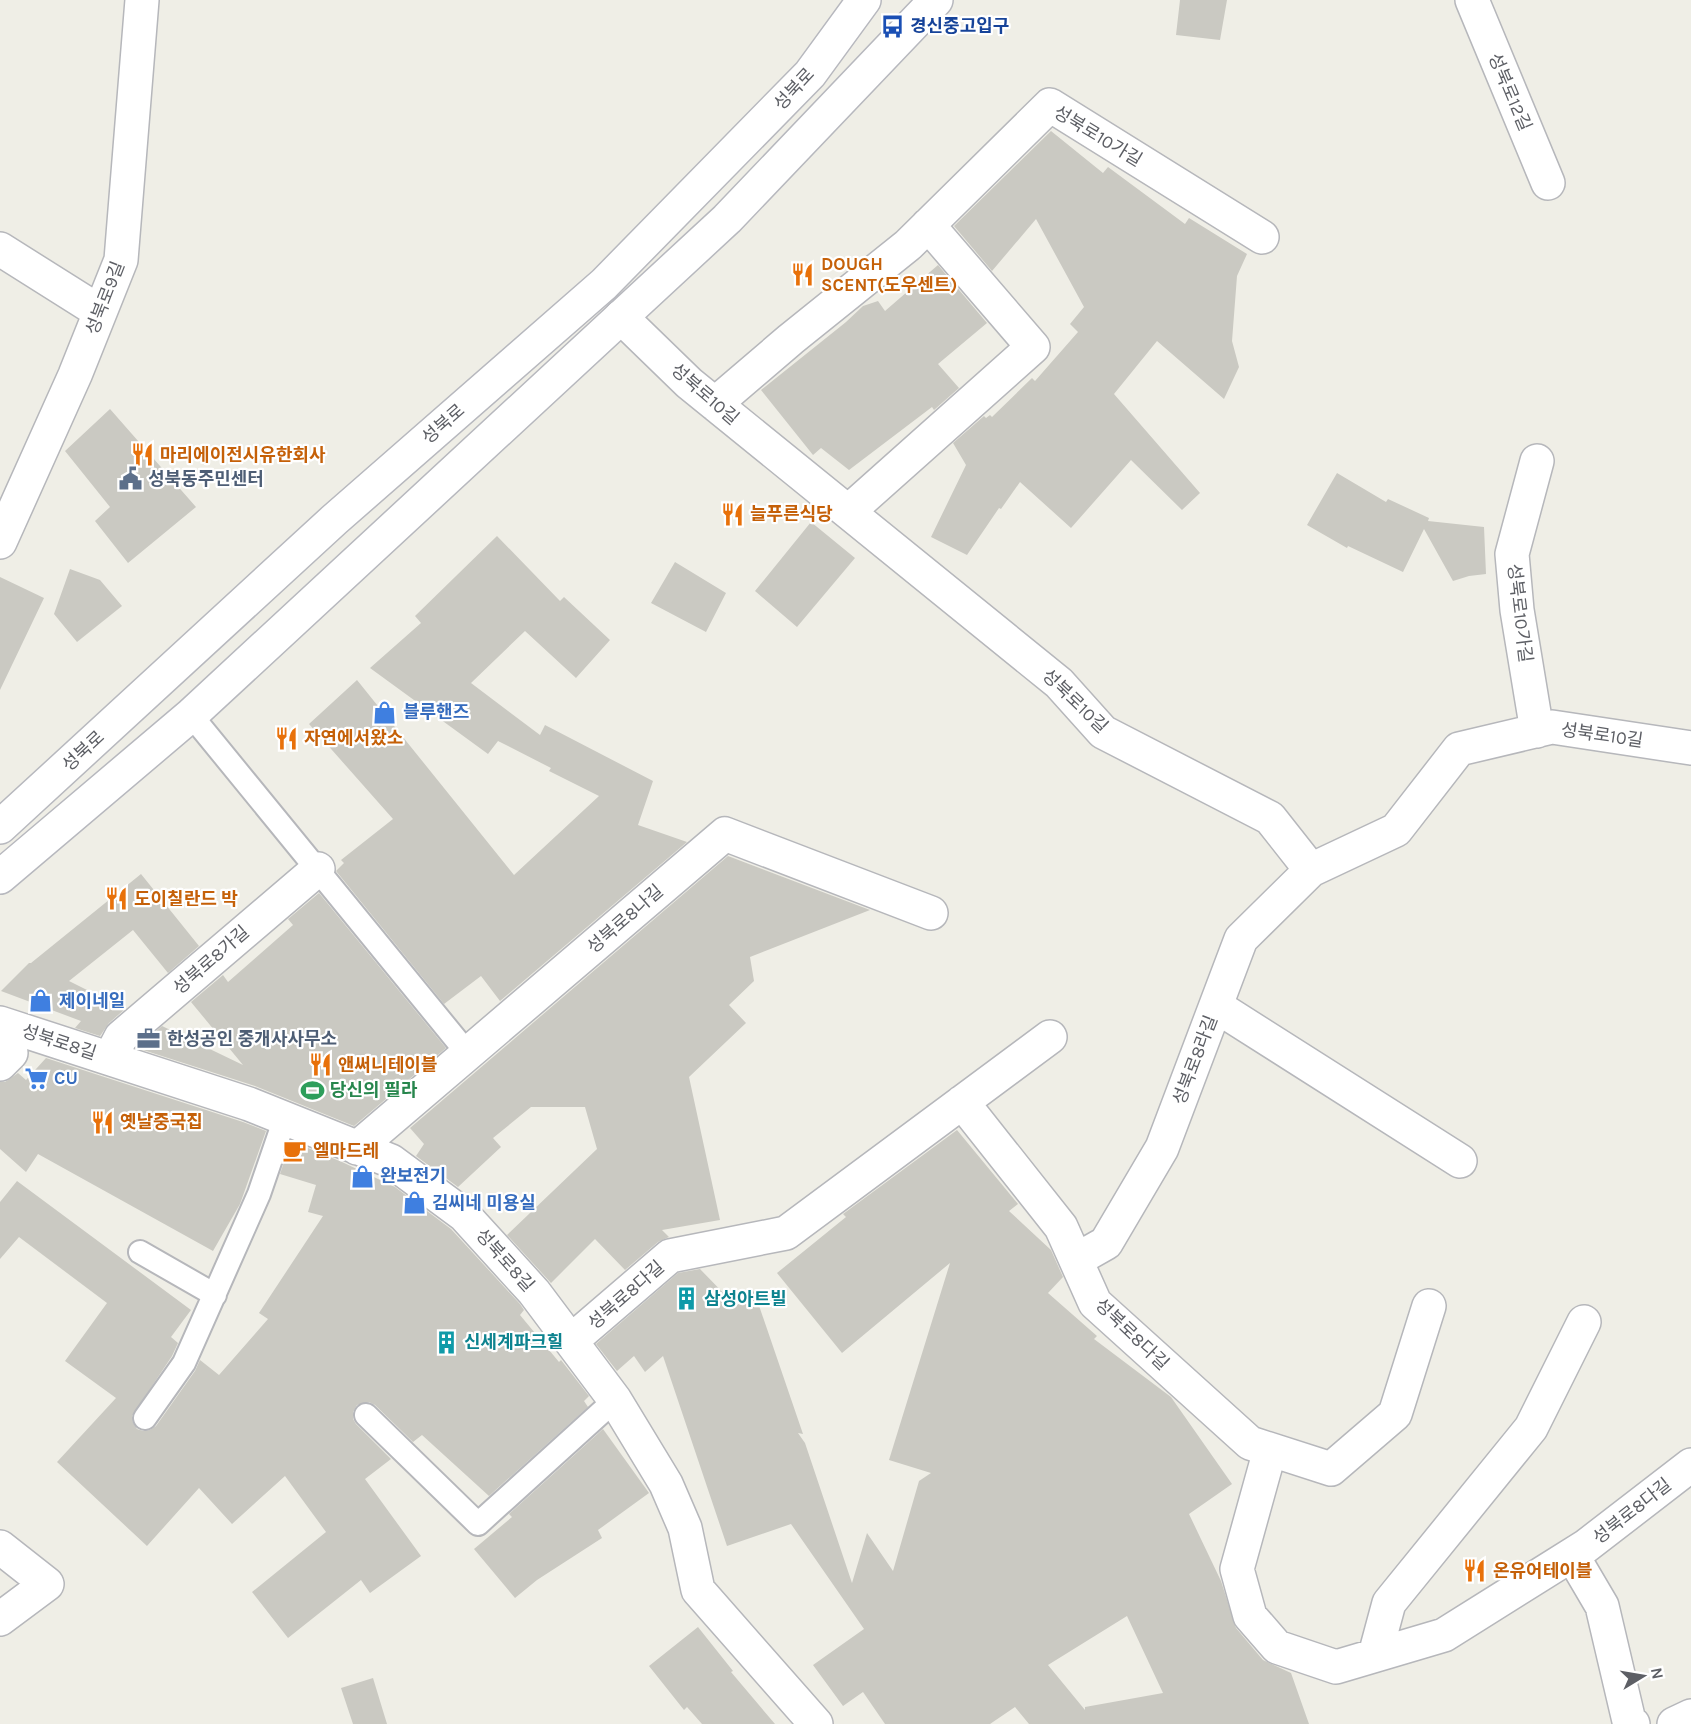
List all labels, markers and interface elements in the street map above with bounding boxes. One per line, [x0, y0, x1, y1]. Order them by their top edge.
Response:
bus stop icon: 경신중고입구 [879, 13, 905, 39]
place label: 경신중고입구 [910, 15, 1009, 37]
street label: 성북로12길 [1484, 50, 1536, 134]
street label: 성북로 [769, 63, 819, 115]
street label: 성북로10가길 [1050, 101, 1146, 171]
place label: DOUGH SCENT(도우센트) [821, 253, 958, 296]
street label: 성북로9길 [81, 258, 129, 338]
restaurant icon: DOUGH SCENT(도우센트) [790, 261, 816, 287]
street label: 성북로10길 [667, 359, 743, 429]
street label: 성북로 [417, 399, 469, 449]
restaurant icon: 마리에이전시유한회사 [129, 442, 155, 468]
place label: 마리에이전시유한회사 [160, 444, 326, 466]
public building icon: 성북동주민센터 [117, 466, 143, 492]
place label: 성북동주민센터 [148, 468, 264, 490]
restaurant icon: 늘푸른식당 [719, 501, 745, 527]
place label: 늘푸른식당 [750, 503, 833, 525]
street label: 성북로10가길 [1503, 562, 1537, 664]
street label: 성북로10길 [1038, 664, 1112, 738]
shop icon: 블루핸즈 [372, 699, 398, 725]
place label: 블루핸즈 [403, 701, 469, 723]
street label: 성북로10길 [1559, 718, 1645, 752]
restaurant icon: 자연에서왔소 [273, 725, 299, 751]
street label: 성북로 [57, 726, 109, 776]
place label: 자연에서왔소 [304, 727, 403, 749]
street label: 성북로8나길 [582, 880, 668, 958]
restaurant icon: 도이칠란드 박 [103, 886, 129, 912]
place label: 도이칠란드 박 [134, 888, 238, 910]
street label: 성북로8가길 [168, 921, 254, 999]
shop icon: 제이네일 [28, 988, 54, 1014]
place label: 제이네일 [59, 990, 125, 1012]
street label: 성북로8라길 [1168, 1012, 1222, 1108]
street label: 성북로8길 [19, 1020, 99, 1064]
office icon: 한성공인 중개사사무소 [136, 1026, 162, 1052]
place label: 한성공인 중개사사무소 [167, 1028, 337, 1050]
restaurant icon: 앤써니테이블 [307, 1052, 333, 1078]
place label: 앤써니테이블 [338, 1054, 437, 1076]
supermarket icon: CU [23, 1065, 49, 1091]
place label: CU [54, 1067, 78, 1089]
sports icon: 당신의 필라 [299, 1077, 325, 1103]
place label: 당신의 필라 [330, 1079, 418, 1101]
restaurant icon: 옛날중국집 [89, 1109, 115, 1135]
place label: 옛날중국집 [120, 1111, 203, 1133]
cafe icon: 엘마드레 [282, 1138, 308, 1164]
place label: 엘마드레 [313, 1140, 379, 1162]
shop icon: 완보전기 [349, 1163, 375, 1189]
place label: 완보전기 [380, 1165, 446, 1187]
shop icon: 김씨네 미용실 [401, 1190, 427, 1216]
place label: 김씨네 미용실 [432, 1192, 536, 1214]
street label: 성북로8길 [471, 1224, 539, 1296]
street label: 성북로8다길 [583, 1256, 669, 1334]
building icon: 삼성아트빌 [673, 1286, 699, 1312]
place label: 삼성아트빌 [704, 1288, 787, 1310]
street label: 성북로8다길 [1091, 1293, 1173, 1375]
building icon: 신세계파크힐 [433, 1329, 459, 1355]
place label: 신세계파크힐 [464, 1331, 563, 1353]
street label: 성북로8다길 [1588, 1473, 1676, 1549]
restaurant icon: 온유어테이블 [1462, 1558, 1488, 1584]
place label: 온유어테이블 [1493, 1560, 1592, 1582]
north arrow [1613, 1646, 1673, 1706]
text: N [1647, 1666, 1668, 1681]

